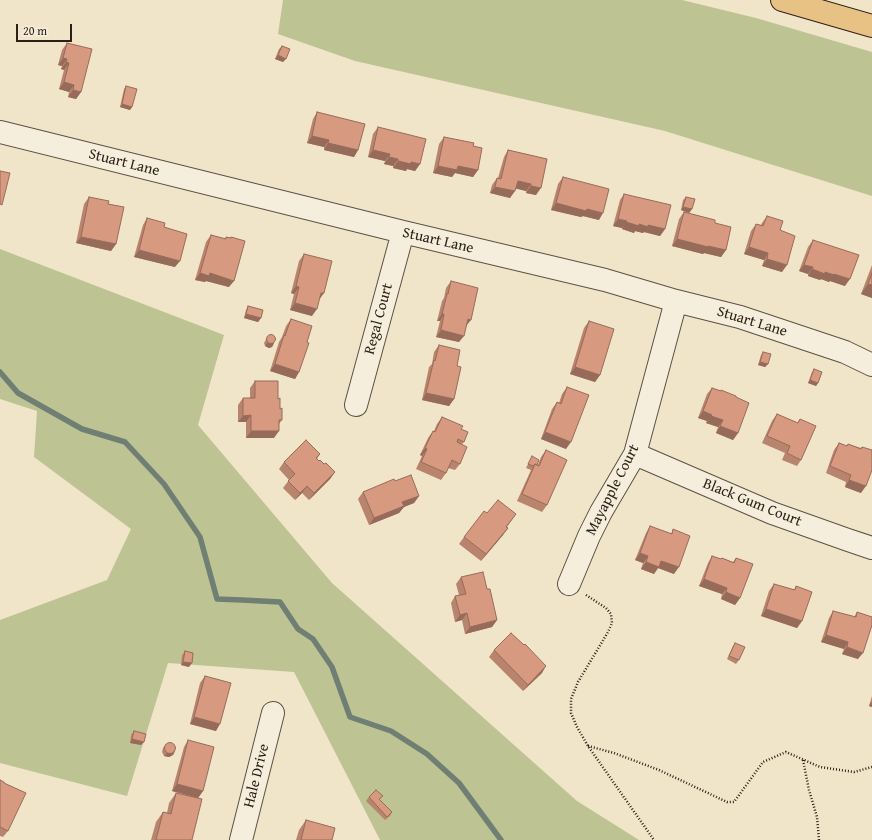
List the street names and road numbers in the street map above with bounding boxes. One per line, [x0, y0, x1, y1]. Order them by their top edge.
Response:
street label: Stuart Lane [87, 146, 161, 180]
street label: Stuart Lane [401, 224, 475, 258]
street label: Regal Court [361, 281, 397, 357]
street label: Stuart Lane [715, 303, 789, 341]
street label: Mayapple Court [582, 441, 644, 539]
street label: Black Gum Court [700, 475, 804, 531]
street label: Hale Drive [240, 742, 274, 810]

